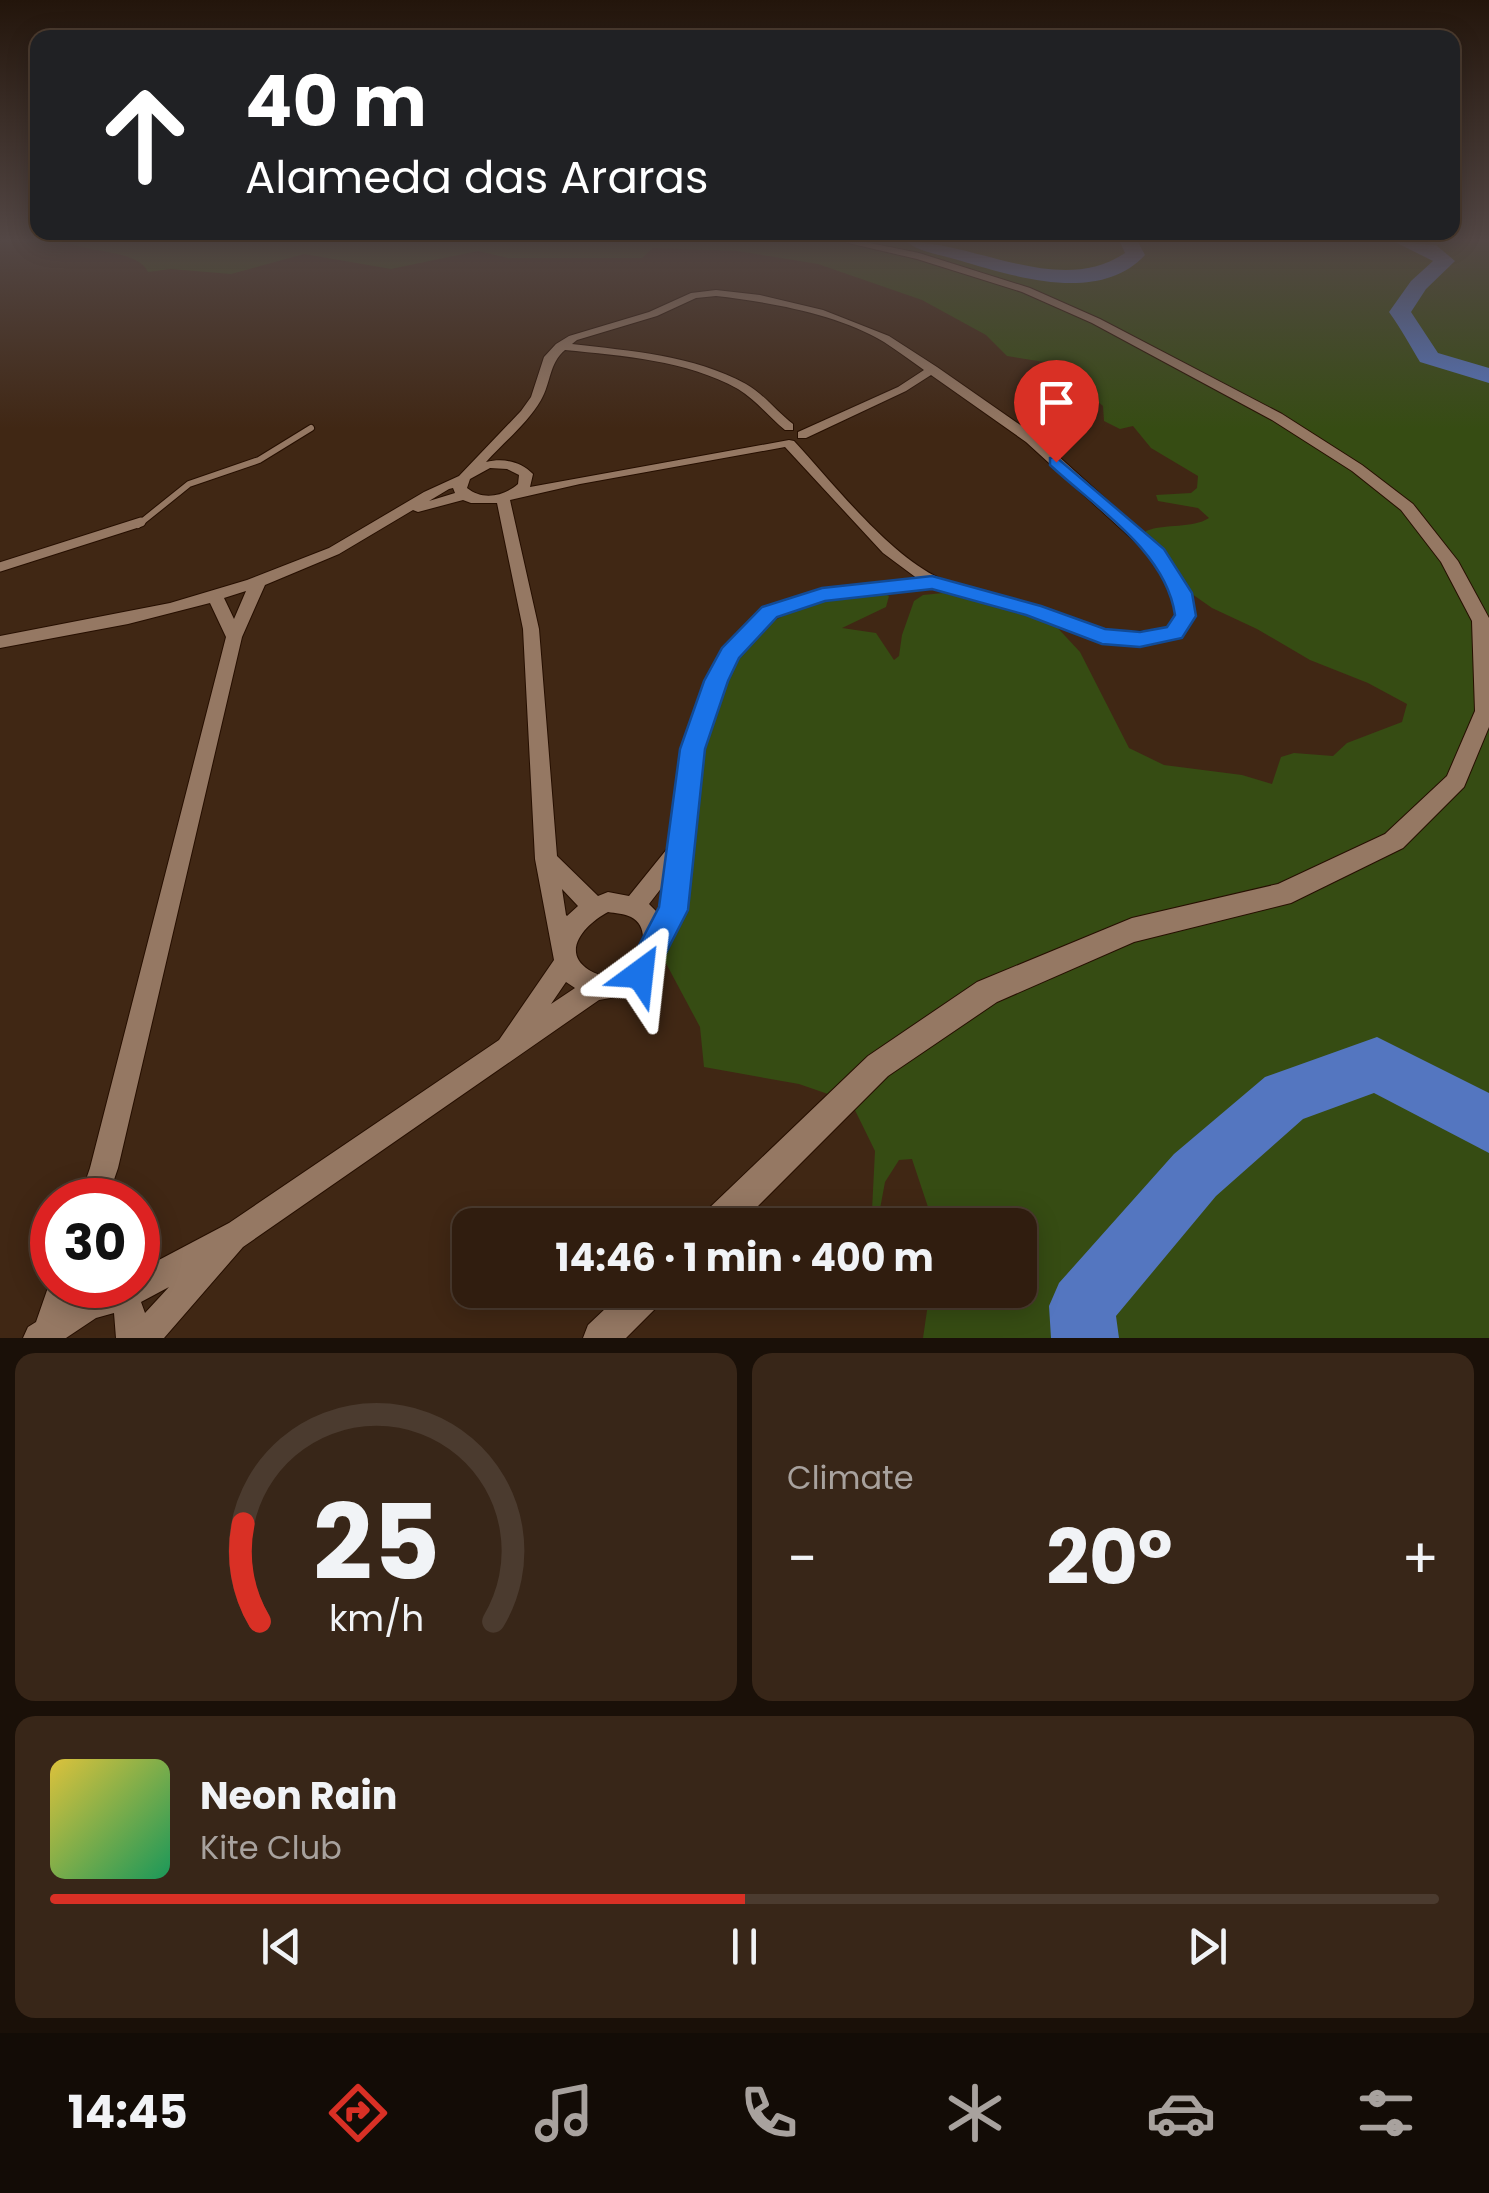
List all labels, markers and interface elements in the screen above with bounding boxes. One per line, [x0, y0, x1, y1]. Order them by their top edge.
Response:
text: 40 m [245, 52, 427, 151]
icon: ahead [80, 70, 210, 200]
text: Alameda das Araras [245, 146, 709, 209]
pin [1014, 360, 1099, 463]
icon: arrive [1029, 375, 1084, 430]
position arrow [588, 922, 692, 1026]
speed limit sign: 30 [30, 1178, 160, 1308]
text: 14:46 · 1 min · 400 m [555, 1231, 934, 1284]
text: Climate [787, 1455, 914, 1500]
text: 25 [313, 1470, 439, 1615]
text: 20° [1046, 1505, 1173, 1610]
text: − [787, 1520, 817, 1597]
text: + [1401, 1520, 1439, 1597]
text: km/h [328, 1593, 424, 1644]
text: Neon Rain [200, 1769, 397, 1822]
text: Kite Club [200, 1825, 342, 1870]
icon: previous [254, 1919, 309, 1974]
icon: pause [717, 1919, 772, 1974]
icon: next [1180, 1919, 1235, 1974]
icon: directions [323, 2078, 393, 2148]
icon: music [529, 2078, 599, 2148]
icon: phone [734, 2078, 804, 2148]
icon: climate [940, 2078, 1010, 2148]
icon: car [1146, 2078, 1216, 2148]
icon: filters [1351, 2078, 1421, 2148]
text: 14:45 [68, 2081, 188, 2144]

